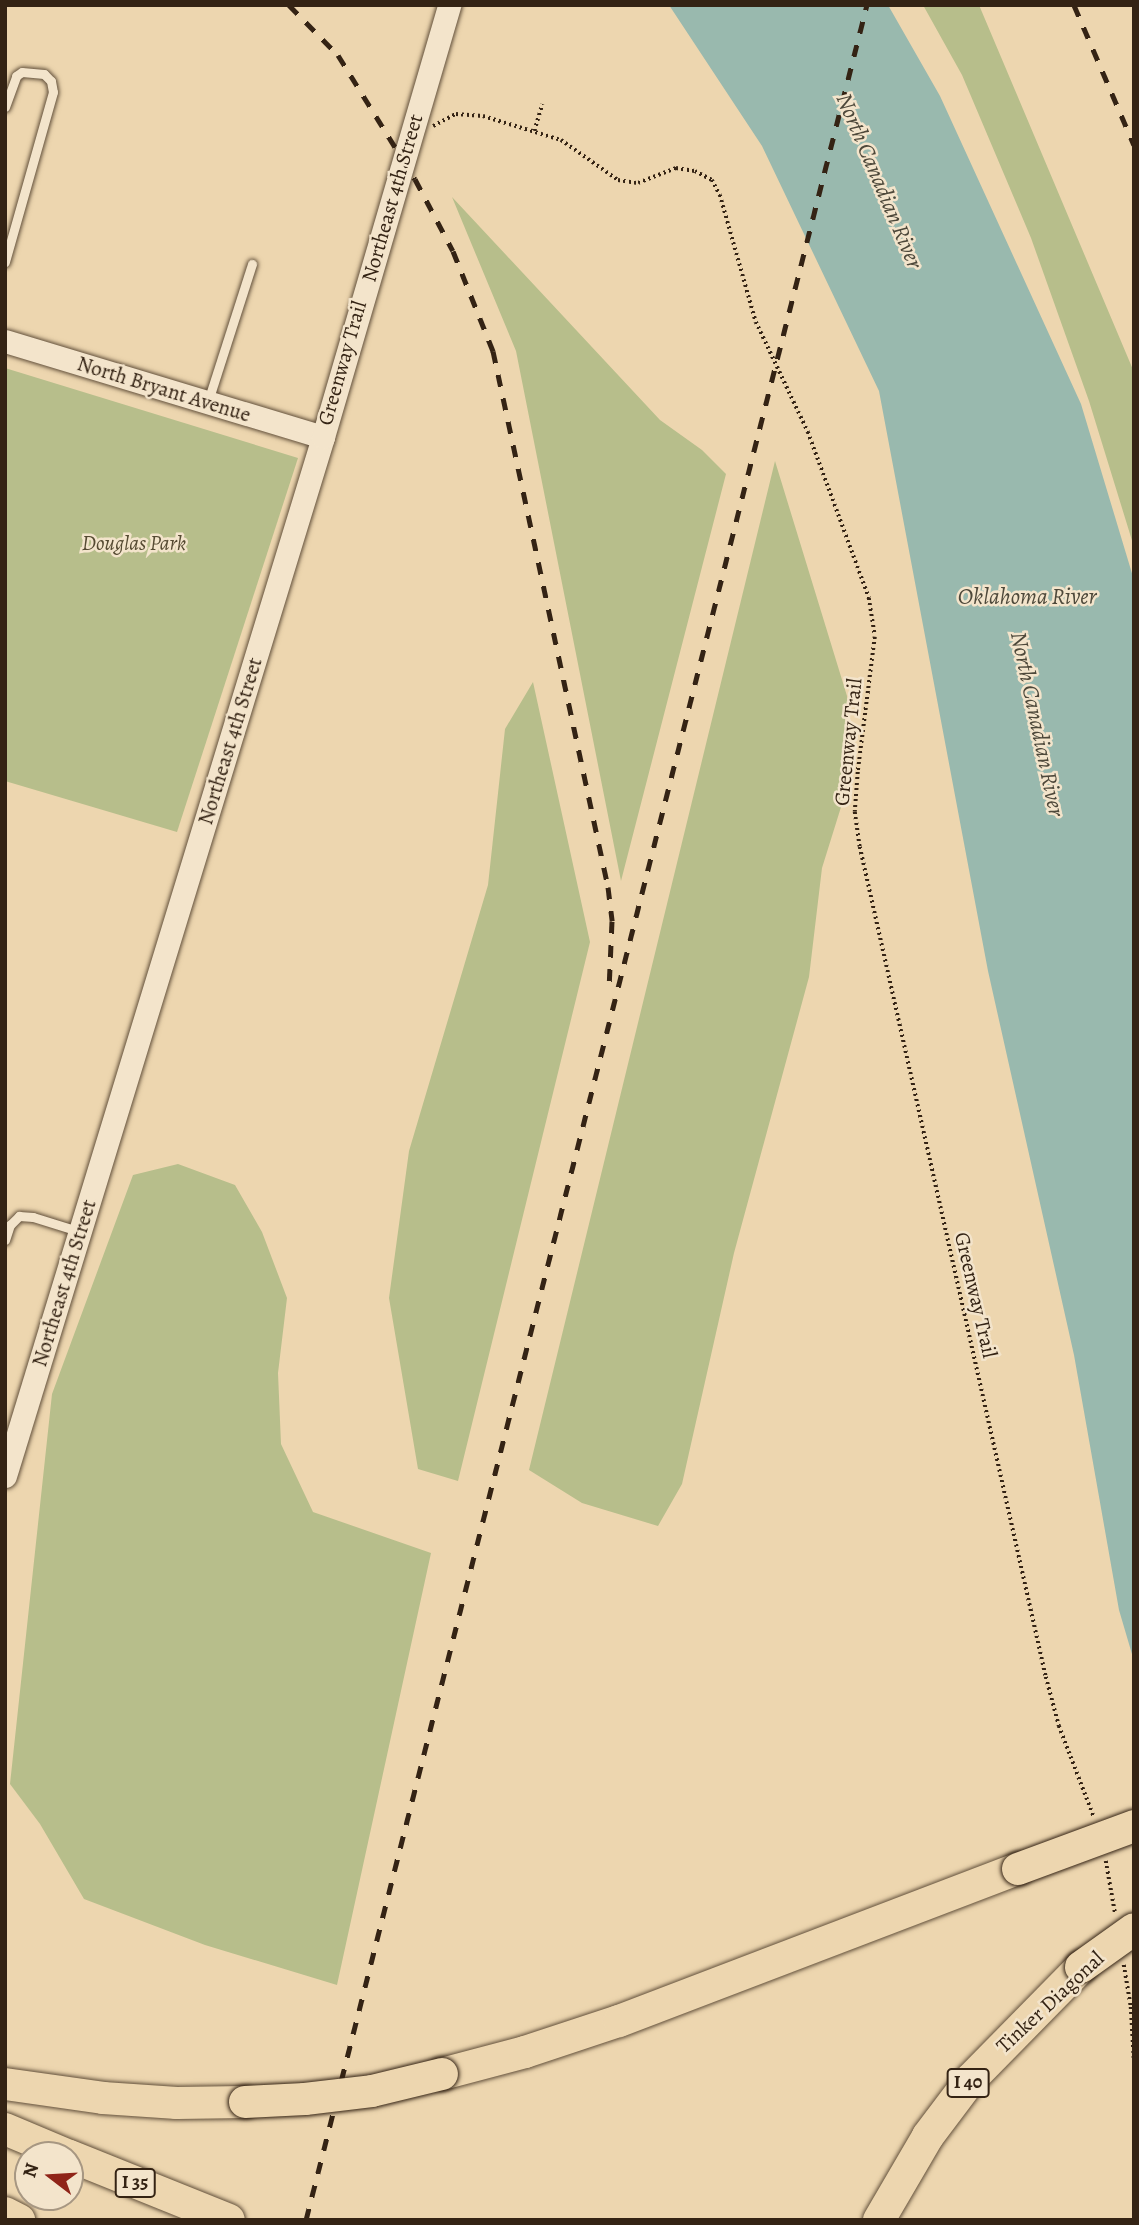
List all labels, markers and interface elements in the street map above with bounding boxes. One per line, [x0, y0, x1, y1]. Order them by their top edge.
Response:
water label: North Canadian River [830, 89, 928, 273]
street label: Northeast 4th Street [356, 111, 428, 285]
street label: Greenway Trail [312, 298, 372, 428]
street label: North Bryant Avenue [74, 351, 254, 427]
park label: Douglas Park [82, 530, 186, 556]
water label: Oklahoma River [958, 583, 1096, 611]
water label: North Canadian River [1004, 629, 1070, 819]
street label: Northeast 4th Street [193, 654, 267, 828]
street label: Greenway Trail [829, 677, 867, 807]
street label: Northeast 4th Street [27, 1196, 101, 1370]
street label: Greenway Trail [949, 1230, 1003, 1360]
street label: Tinker Diagonal [991, 1946, 1109, 2058]
road number: I 40 [945, 2068, 991, 2098]
north arrow [14, 2141, 84, 2211]
text: N [16, 2160, 45, 2181]
road number: I 35 [114, 2168, 156, 2198]

